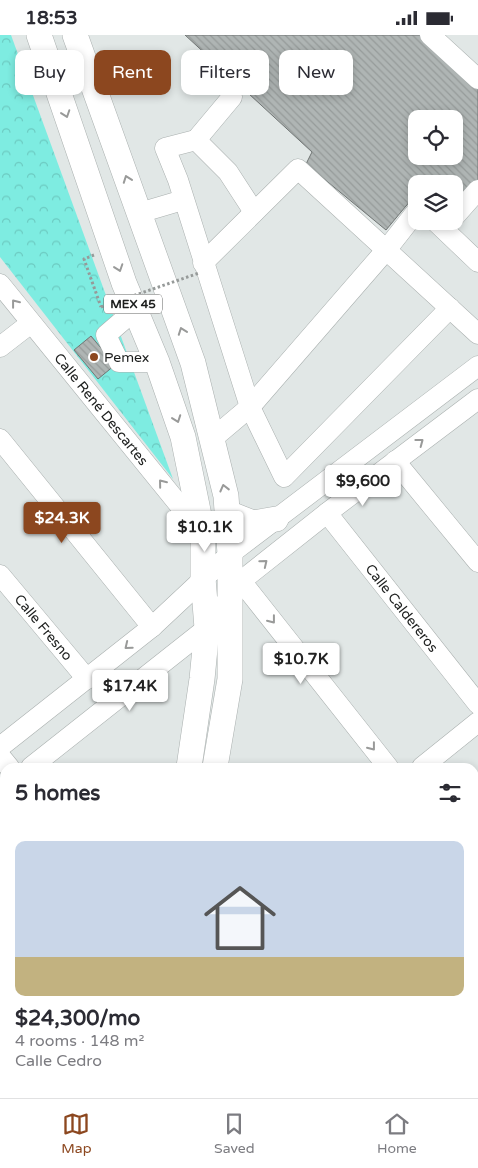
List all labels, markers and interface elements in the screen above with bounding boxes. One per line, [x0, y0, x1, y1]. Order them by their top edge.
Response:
text: 18:53 [25, 7, 78, 29]
chip: Buy [15, 50, 84, 95]
chip: Rent [94, 50, 171, 95]
chip: Filters [181, 50, 269, 95]
chip: New [279, 50, 353, 95]
one-way arrow [60, 109, 70, 118]
map controls [408, 110, 463, 230]
button: locate [408, 110, 463, 165]
one-way arrow [123, 175, 133, 183]
button: layers [408, 175, 463, 230]
one-way arrow [113, 263, 123, 272]
road number: MEX 45 [104, 295, 162, 313]
one-way arrow [12, 300, 20, 309]
one-way arrow [178, 328, 188, 336]
place label: Pemex [104, 349, 149, 366]
street label: Calle René Descartes [50, 350, 152, 469]
marker: Pemex [88, 351, 100, 363]
one-way arrow [171, 415, 181, 423]
one-way arrow [414, 439, 424, 448]
pin: $9,600 [322, 465, 404, 507]
text: $9,600 [336, 471, 390, 491]
one-way arrow [158, 480, 167, 489]
one-way arrow [219, 484, 230, 493]
pin: $24.3K [21, 501, 103, 544]
text: $24.3K [35, 508, 89, 528]
pin: $10.1K [164, 511, 246, 553]
text: $10.1K [178, 517, 232, 537]
one-way arrow [258, 561, 267, 569]
street label: Calle Caldereros [362, 561, 442, 656]
street label: Calle Fresno [11, 591, 76, 664]
one-way arrow [266, 614, 274, 623]
one-way arrow [125, 640, 134, 649]
pin: $10.7K [260, 643, 342, 685]
text: $10.7K [274, 649, 328, 669]
pin: $17.4K [89, 669, 171, 712]
text: $17.4K [103, 676, 157, 696]
one-way arrow [367, 741, 375, 750]
icon: filters [436, 779, 464, 807]
text: 5 homes [15, 781, 100, 806]
icon: home [195, 873, 285, 963]
text: $24,300/mo [15, 1006, 140, 1031]
text: 4 rooms · 148 m² [15, 1031, 144, 1051]
text: Calle Cedro [15, 1051, 102, 1071]
tab: Map [61, 1110, 92, 1157]
tab: Saved [214, 1110, 255, 1157]
tab: Home [377, 1110, 417, 1157]

